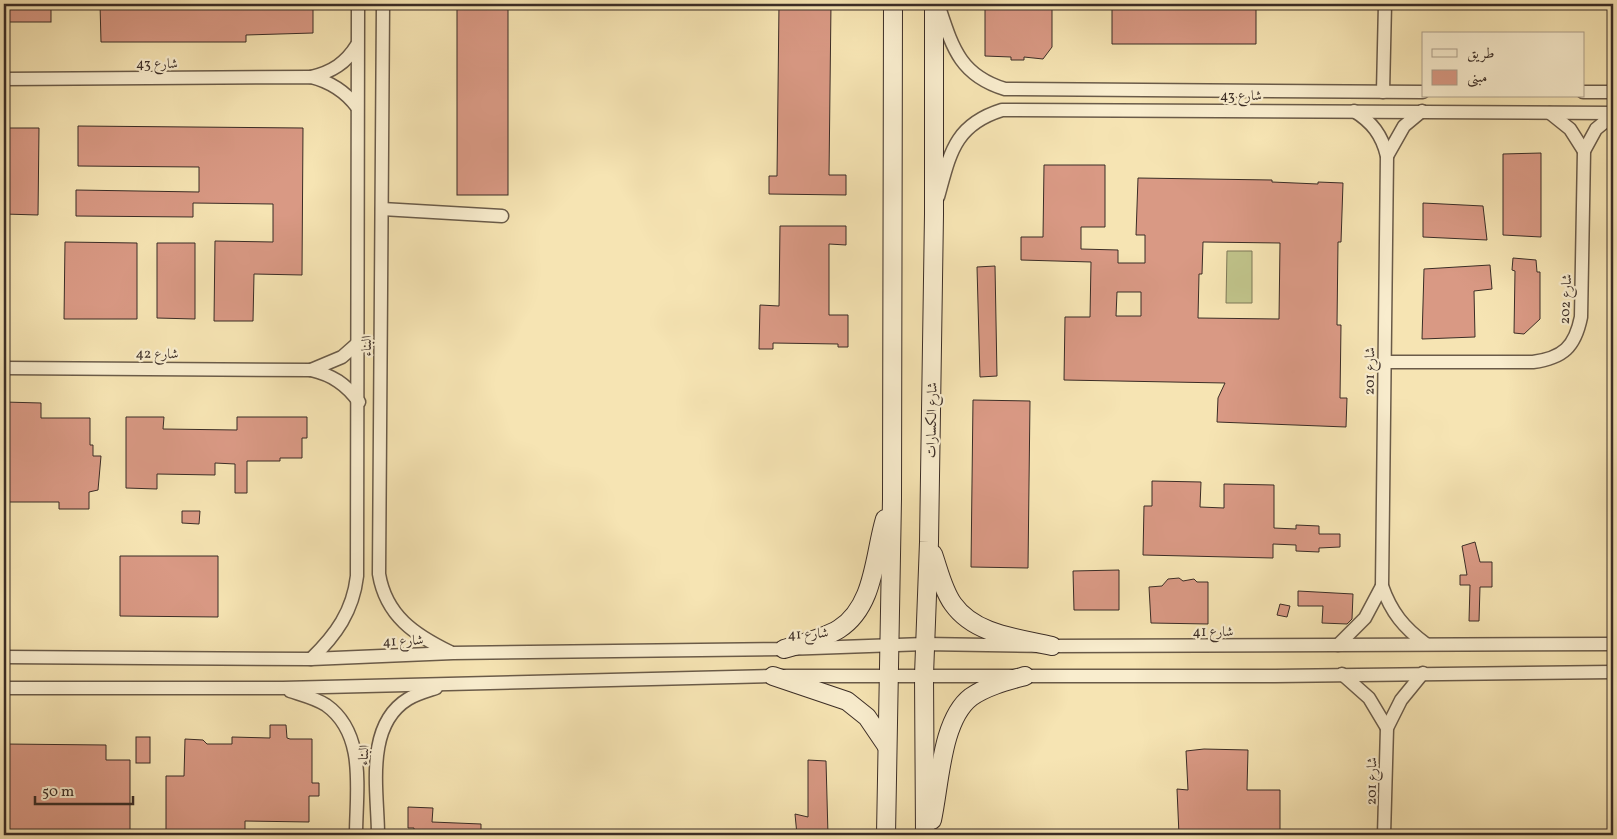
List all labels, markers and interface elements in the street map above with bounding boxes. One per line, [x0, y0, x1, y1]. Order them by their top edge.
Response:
legend [1422, 32, 1584, 98]
text: طريق [1467, 44, 1494, 65]
street label: شارع 43 [136, 55, 178, 75]
text: مبنى [1467, 68, 1487, 89]
street label: شارع 43 [1220, 87, 1262, 107]
street label: شارع 202 [1556, 273, 1578, 325]
street label: البناء [358, 336, 377, 356]
street label: شارع 42 [135, 345, 179, 365]
street label: شارع 201 [1361, 347, 1381, 395]
street label: شارع الكسارات [922, 382, 944, 458]
street label: شارع 41 [1193, 623, 1233, 643]
street label: شارع 41 [787, 624, 829, 646]
street label: شارع 41 [382, 631, 424, 653]
street label: البناء [354, 744, 375, 766]
street label: شارع 201 [1363, 757, 1383, 805]
scale bar [35, 774, 132, 806]
text: 50 m [42, 782, 74, 803]

